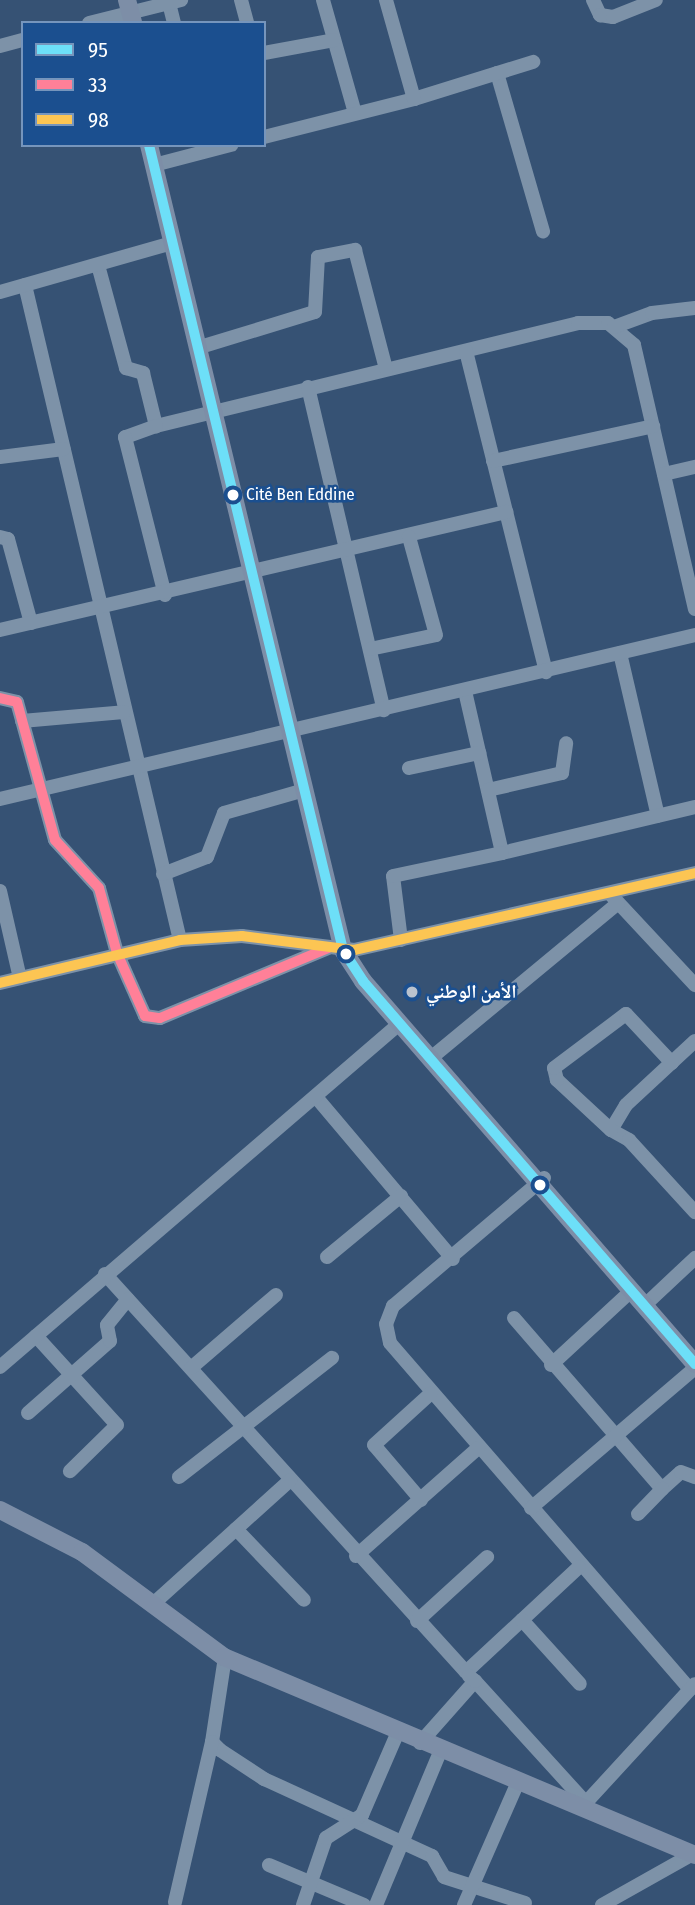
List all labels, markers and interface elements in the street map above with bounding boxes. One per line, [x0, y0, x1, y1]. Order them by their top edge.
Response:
legend [21, 21, 266, 147]
text: 95 [88, 37, 108, 63]
text: 33 [88, 72, 107, 98]
text: 98 [88, 107, 109, 133]
place label: Cité Ben Eddine [246, 485, 355, 505]
marker: Cité Ben Eddine [226, 488, 240, 502]
unlabelled marker [339, 947, 353, 961]
place label: الأمن الوطني [426, 981, 517, 1003]
marker: الأمن الوطني [404, 984, 420, 1000]
unlabelled marker [533, 1178, 547, 1192]

